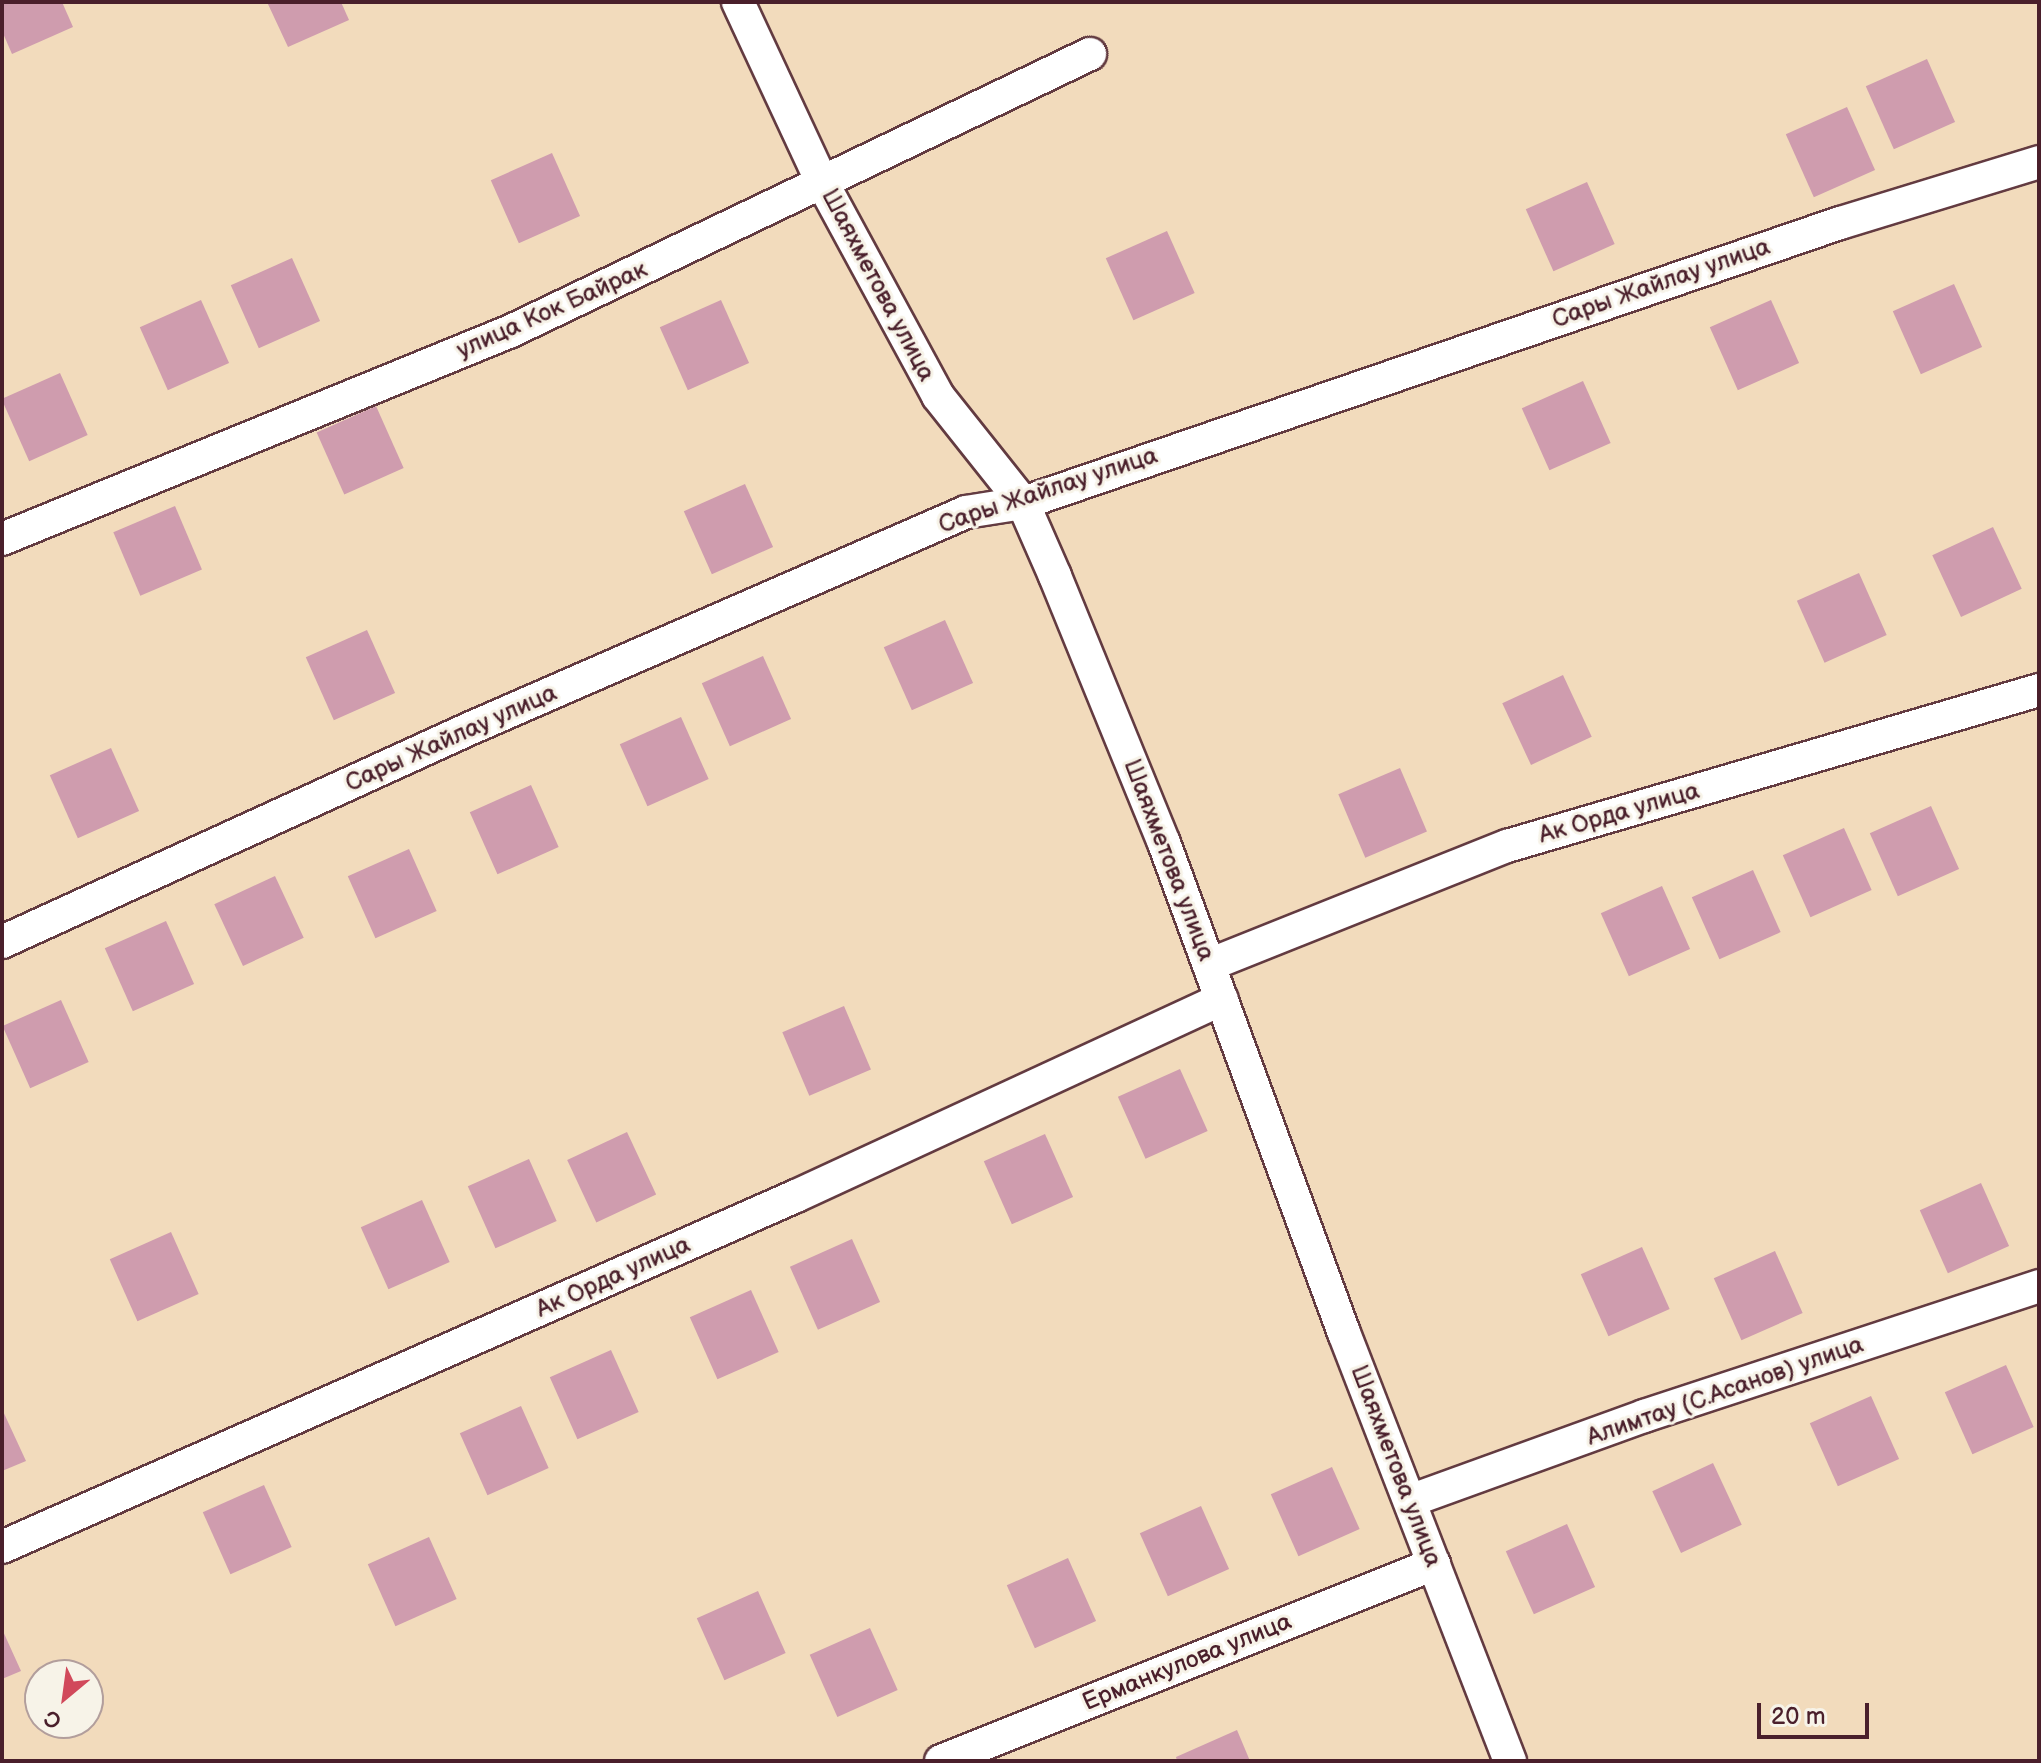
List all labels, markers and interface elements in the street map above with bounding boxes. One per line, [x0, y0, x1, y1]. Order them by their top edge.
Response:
street label: Шаяхметова улица [815, 184, 941, 386]
street label: Сары Жайлау улица [1548, 232, 1774, 334]
street label: улица Кок Байрак [452, 255, 652, 365]
street label: Сары Жайлау улица [935, 441, 1161, 539]
street label: Сары Жайлау улица [341, 678, 561, 798]
street label: Шаяхметова улица [1117, 755, 1221, 965]
street label: Ак Орда улица [1535, 776, 1703, 850]
street label: Ак Орда улица [532, 1230, 694, 1324]
street label: Алимтау (С.Асанов) улица [1583, 1330, 1867, 1452]
street label: Шаяхметова улица [1344, 1361, 1448, 1571]
street label: Ерманкулова улица [1079, 1607, 1295, 1717]
north arrow [24, 1659, 104, 1739]
scale bar [1761, 1687, 1873, 1737]
text: 20 m [1771, 1702, 1826, 1731]
text: С [40, 1703, 66, 1734]

